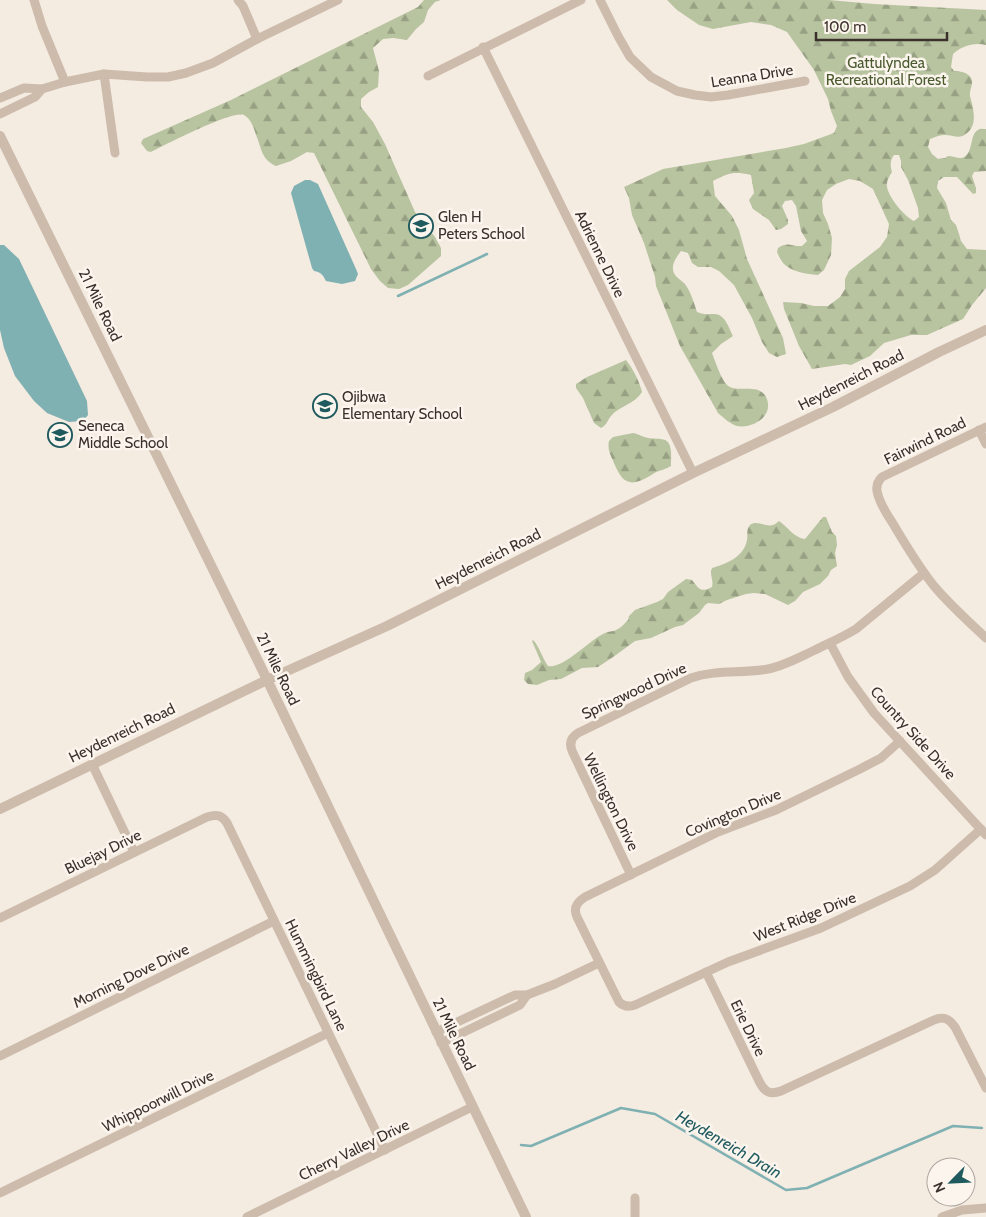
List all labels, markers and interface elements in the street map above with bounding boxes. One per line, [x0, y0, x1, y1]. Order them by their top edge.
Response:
scale bar [816, 10, 947, 42]
text: 100 m [824, 18, 866, 36]
park label: Gattulyndea Recreational Forest [826, 54, 946, 89]
street label: Leanna Drive [709, 61, 795, 91]
place label: Glen H Peters School [438, 208, 525, 243]
street label: Adrienne Drive [571, 208, 629, 301]
school or university icon: Glen H Peters School [408, 213, 434, 239]
street label: 21 Mile Road [75, 266, 125, 344]
street label: Heydenreich Road [795, 346, 907, 414]
place label: Ojibwa Elementary School [342, 388, 463, 423]
school or university icon: Ojibwa Elementary School [312, 393, 338, 419]
street label: Fairwind Road [881, 413, 969, 469]
place label: Seneca Middle School [78, 417, 169, 452]
school or university icon: Seneca Middle School [47, 422, 73, 448]
street label: Heydenreich Road [432, 525, 544, 593]
street label: 21 Mile Road [253, 630, 303, 708]
street label: Springwood Drive [579, 659, 689, 723]
street label: Country Side Drive [866, 683, 960, 783]
street label: Heydenreich Road [66, 699, 178, 767]
street label: Wellington Drive [580, 750, 642, 854]
street label: Covington Drive [682, 785, 784, 841]
street label: Bluejay Drive [62, 826, 144, 878]
street label: West Ridge Drive [751, 888, 859, 946]
street label: Hummingbird Lane [281, 916, 351, 1034]
street label: Morning Dove Drive [70, 940, 192, 1012]
street label: 21 Mile Road [429, 995, 479, 1073]
street label: Erie Drive [727, 997, 770, 1060]
street label: Whippoorwill Drive [99, 1066, 217, 1136]
water label: Heydenreich Drain [673, 1107, 785, 1182]
street label: Cherry Valley Drive [296, 1115, 412, 1184]
north arrow [926, 1157, 976, 1207]
text: N [929, 1179, 949, 1195]

